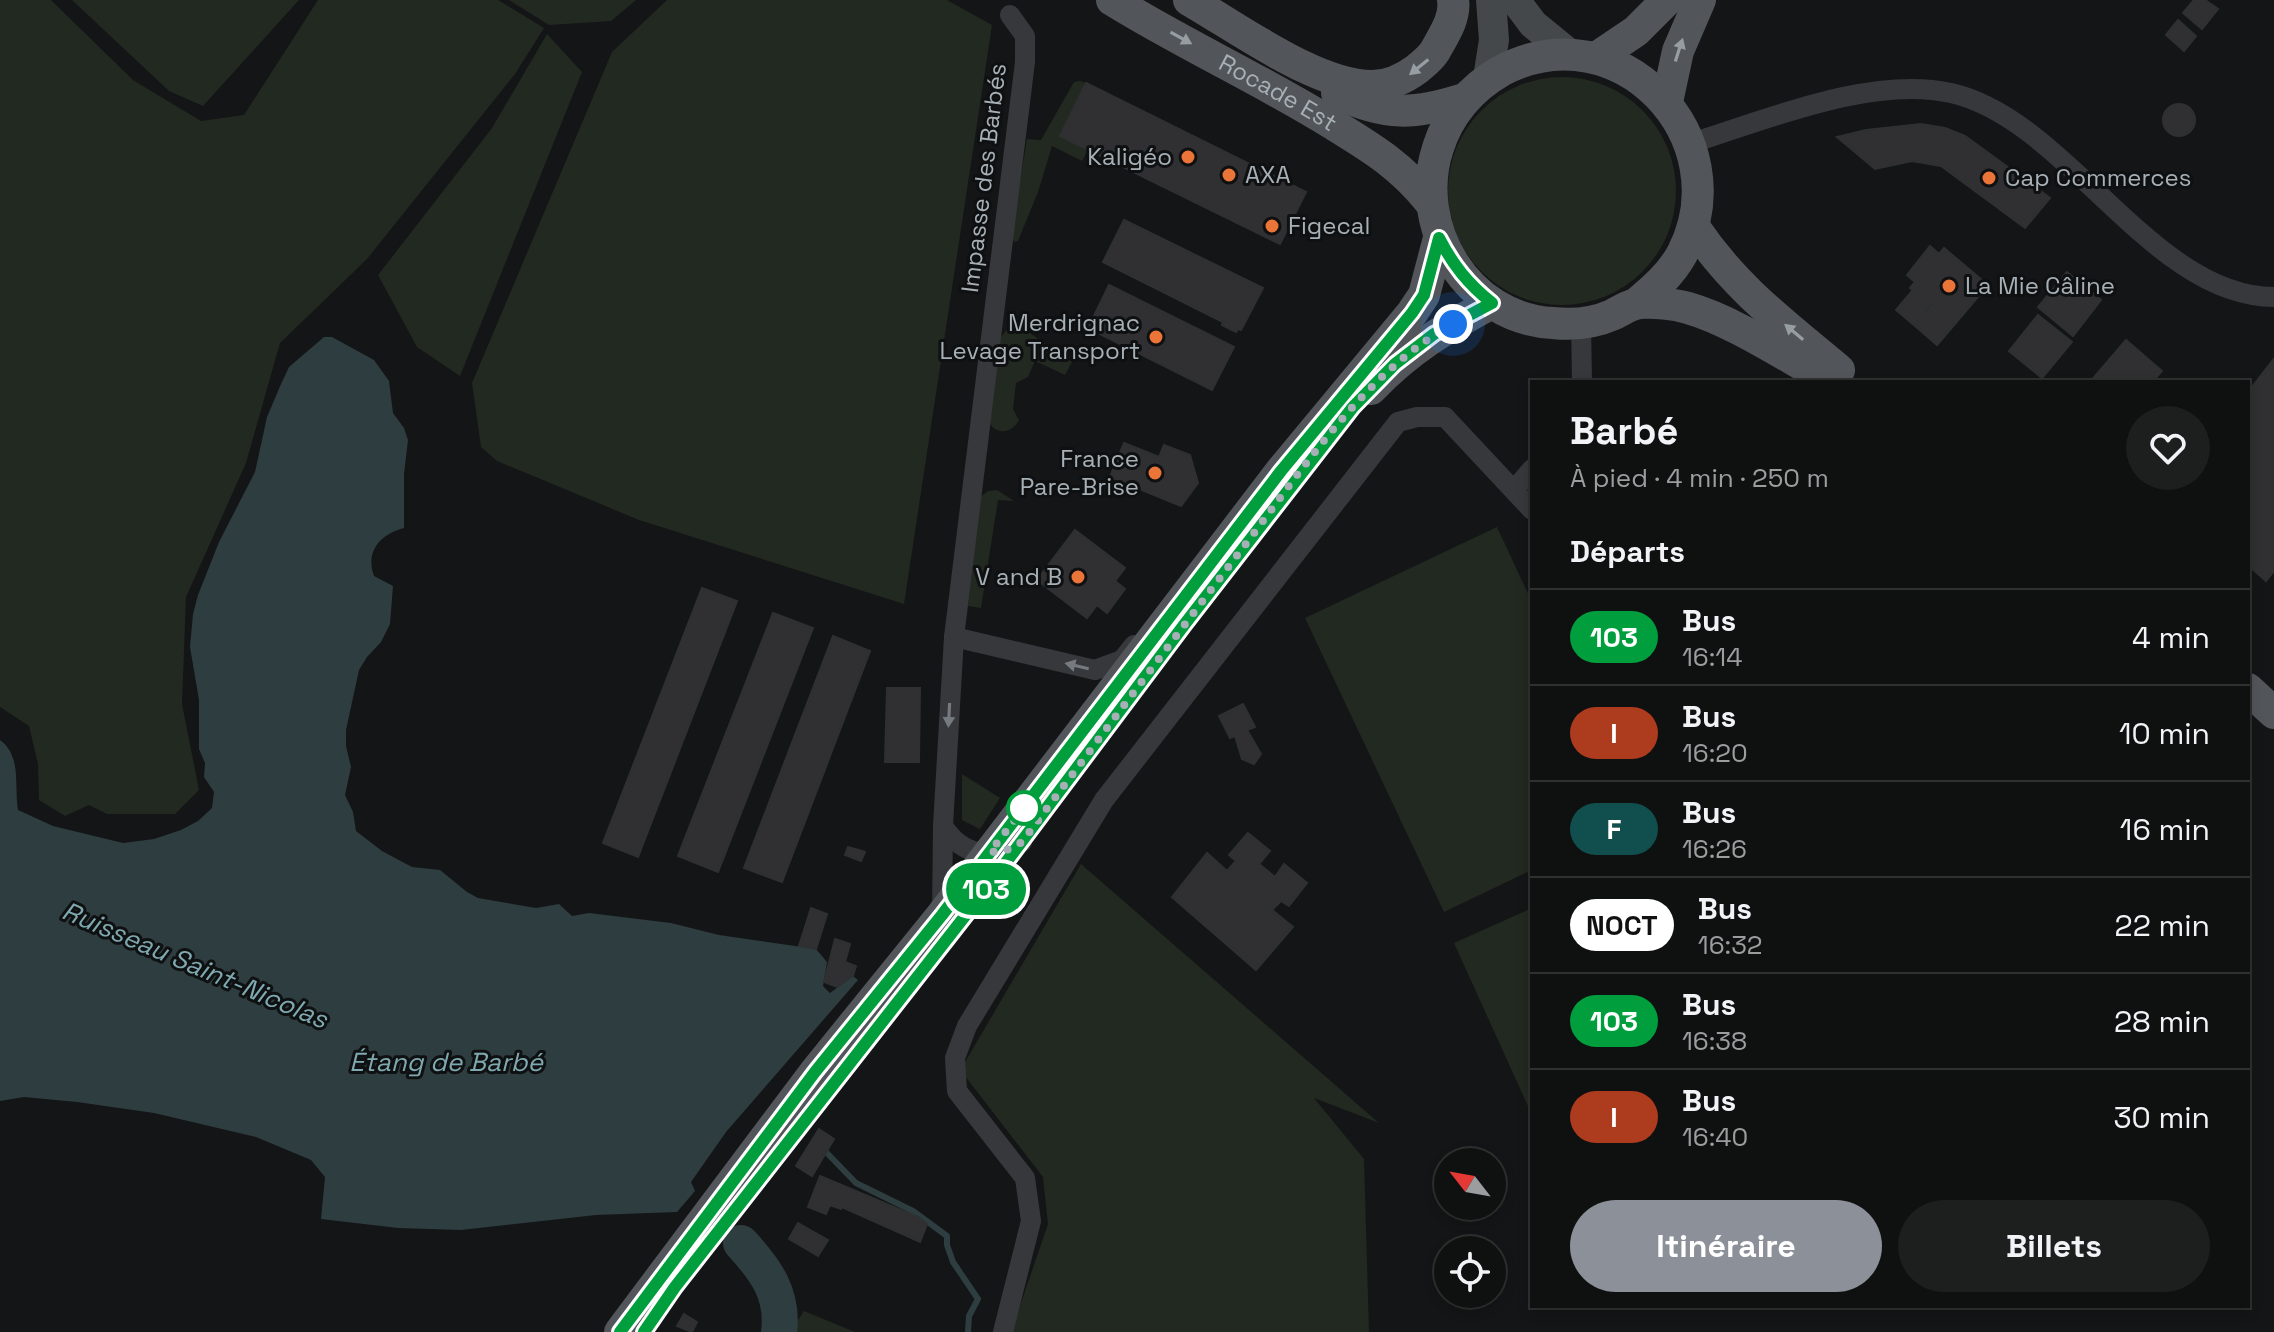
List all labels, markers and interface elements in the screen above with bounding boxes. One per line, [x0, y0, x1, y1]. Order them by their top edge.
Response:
one-way arrow [1169, 31, 1192, 45]
one-way arrow [1674, 37, 1686, 61]
street label: Rocade Est [1214, 47, 1343, 138]
one-way arrow [1409, 58, 1429, 75]
street label: Impasse des Barbés [954, 61, 1013, 294]
place label: Kaligéo [1087, 141, 1172, 172]
marker: Kaligéo [1179, 148, 1197, 166]
place label: AXA [1245, 159, 1291, 190]
place label: Cap Commerces [2005, 162, 2191, 193]
marker: AXA [1220, 166, 1238, 184]
marker: Cap Commerces [1980, 169, 1998, 187]
place label: Figecal [1288, 210, 1371, 241]
marker: Figecal [1263, 217, 1281, 235]
place label: La Mie Câline [1965, 270, 2115, 301]
marker: La Mie Câline [1940, 277, 1958, 295]
your location [1433, 304, 1473, 344]
place label: Merdrignac Levage Transport [940, 307, 1140, 366]
one-way arrow [1784, 324, 1804, 341]
marker: Merdrignac Levage Transport [1147, 328, 1165, 346]
button: heart [2126, 406, 2210, 490]
text: Barbé [1570, 407, 1678, 455]
place label: France Pare-Brise [1020, 443, 1139, 502]
text: À pied · 4 min · 250 m [1570, 461, 1829, 495]
marker: France Pare-Brise [1146, 464, 1164, 482]
text: Départs [1570, 532, 1685, 571]
place label: V and B [975, 561, 1062, 592]
marker: V and B [1069, 568, 1087, 586]
text: Bus [1682, 601, 1736, 640]
text: 4 min [2132, 618, 2210, 657]
text: 103 [1590, 619, 1638, 655]
text: 16:14 [1682, 640, 1742, 674]
one-way arrow [1065, 659, 1090, 672]
text: Bus [1682, 697, 1736, 736]
one-way arrow [942, 703, 955, 728]
text: 10 min [2119, 714, 2210, 753]
text: I [1610, 715, 1618, 751]
text: 16:20 [1682, 736, 1748, 770]
unlabelled marker [1007, 791, 1041, 825]
text: Bus [1682, 793, 1736, 832]
text: 16 min [2120, 810, 2210, 849]
text: F [1607, 811, 1621, 847]
text: 16:26 [1682, 832, 1747, 866]
line badge: 103 [940, 863, 1032, 915]
text: 103 [962, 871, 1010, 907]
text: Bus [1698, 889, 1752, 928]
water label: Ruisseau Saint-Nicolas [57, 894, 334, 1037]
text: 22 min [2115, 906, 2210, 945]
text: NOCT [1586, 907, 1658, 943]
text: 16:32 [1698, 928, 1763, 962]
text: Bus [1682, 985, 1736, 1024]
text: 28 min [2114, 1002, 2210, 1041]
text: 103 [1590, 1003, 1638, 1039]
text: 16:38 [1682, 1024, 1747, 1058]
water label: Étang de Barbé [349, 1045, 544, 1079]
text: Bus [1682, 1081, 1736, 1120]
text: 30 min [2113, 1098, 2210, 1137]
text: I [1610, 1099, 1618, 1135]
text: 16:40 [1682, 1120, 1748, 1154]
north arrow [1434, 1148, 1506, 1220]
map controls [1434, 1148, 1506, 1308]
button: Itinéraire [1570, 1200, 1882, 1292]
button: Billets [1898, 1200, 2210, 1292]
button: locate [1434, 1236, 1506, 1308]

